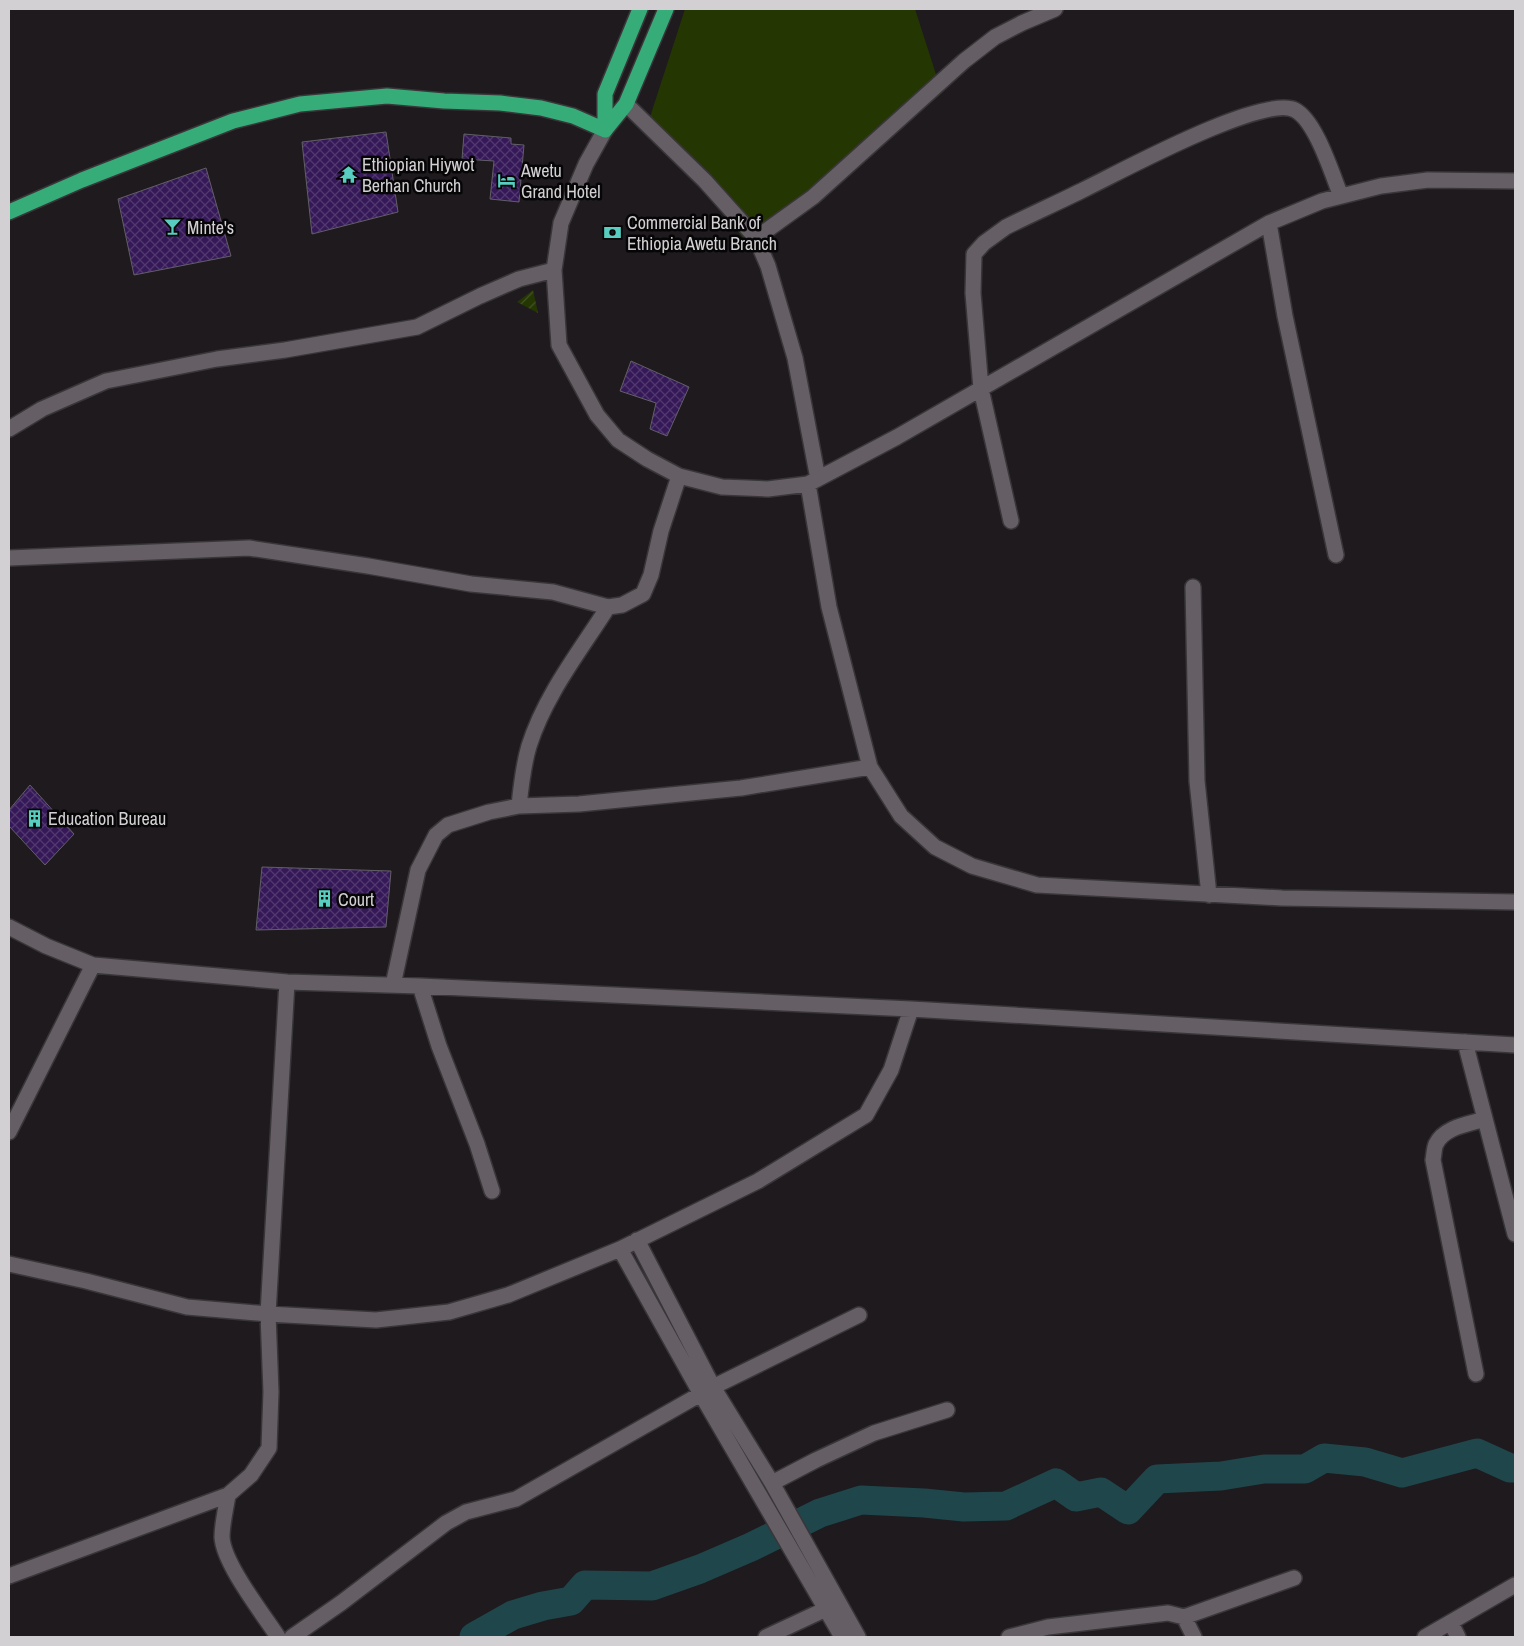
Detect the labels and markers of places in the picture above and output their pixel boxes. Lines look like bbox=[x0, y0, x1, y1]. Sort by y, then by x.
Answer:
place label: Ethiopian Hiywot Berhan Church bbox=[362, 152, 474, 198]
place label: Awetu Grand Hotel bbox=[520, 158, 601, 204]
temple icon: Ethiopian Hiywot Berhan Church bbox=[338, 164, 358, 184]
hotel icon: Awetu Grand Hotel bbox=[497, 170, 517, 190]
place label: Commercial Bank of Ethiopia Awetu Branch bbox=[627, 210, 777, 256]
place label: Minte's bbox=[187, 215, 234, 240]
bar icon: Minte's bbox=[163, 217, 183, 237]
bank icon: Commercial Bank of Ethiopia Awetu Branch bbox=[603, 222, 623, 242]
place label: Education Bureau bbox=[48, 806, 166, 831]
building icon: Education Bureau bbox=[24, 808, 44, 828]
place label: Court bbox=[338, 887, 374, 912]
building icon: Court bbox=[314, 889, 334, 909]

